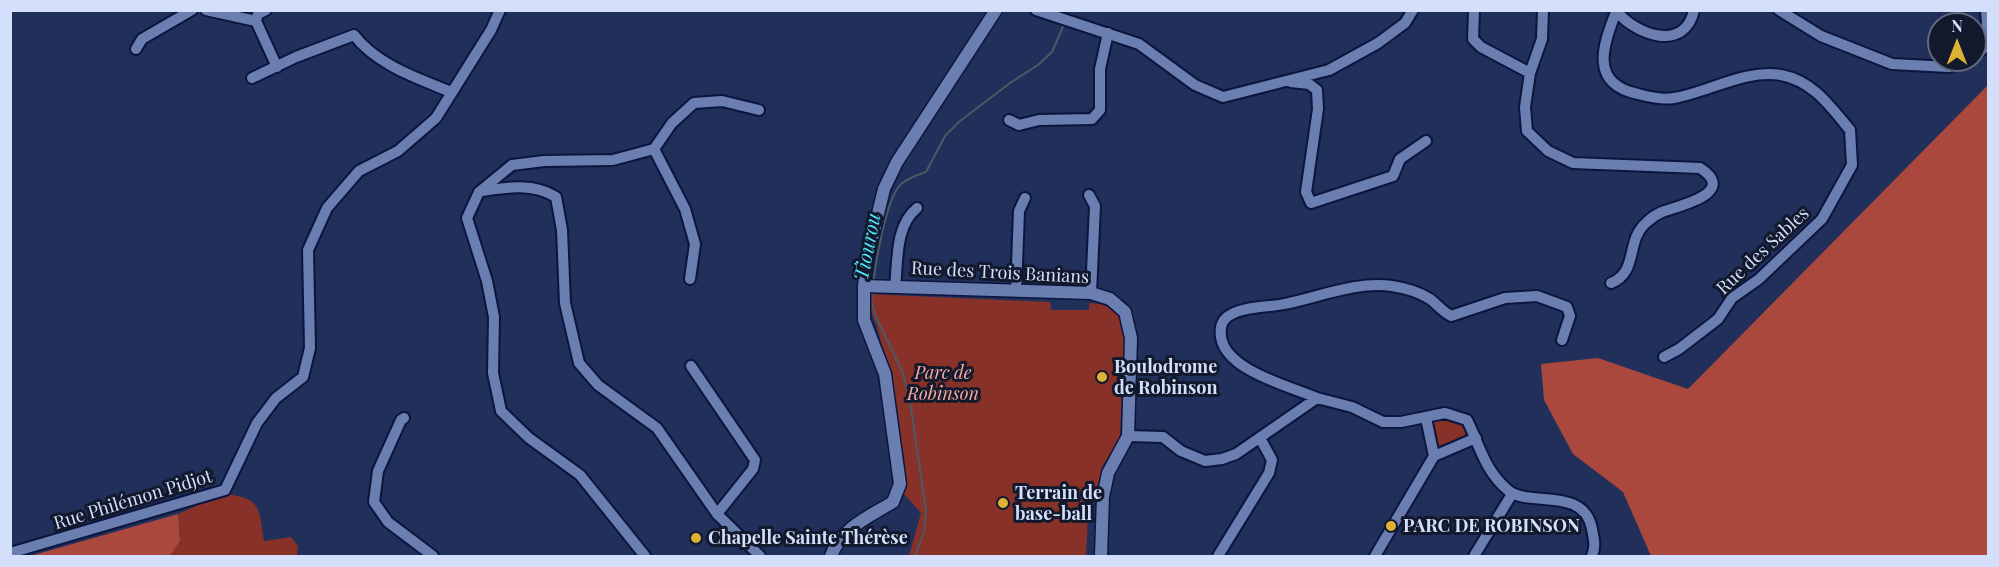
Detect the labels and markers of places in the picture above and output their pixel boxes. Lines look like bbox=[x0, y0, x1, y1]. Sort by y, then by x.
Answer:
place label: Boulodrome de Robinson bbox=[1114, 356, 1217, 398]
marker: Boulodrome de Robinson bbox=[1095, 370, 1109, 384]
place label: Terrain de base-ball bbox=[1015, 482, 1102, 524]
marker: Terrain de base-ball bbox=[996, 496, 1010, 510]
place label: PARC DE ROBINSON bbox=[1403, 515, 1580, 537]
marker: PARC DE ROBINSON bbox=[1384, 519, 1398, 533]
place label: Chapelle Sainte Thérèse bbox=[708, 527, 908, 549]
marker: Chapelle Sainte Thérèse bbox=[689, 531, 703, 545]

